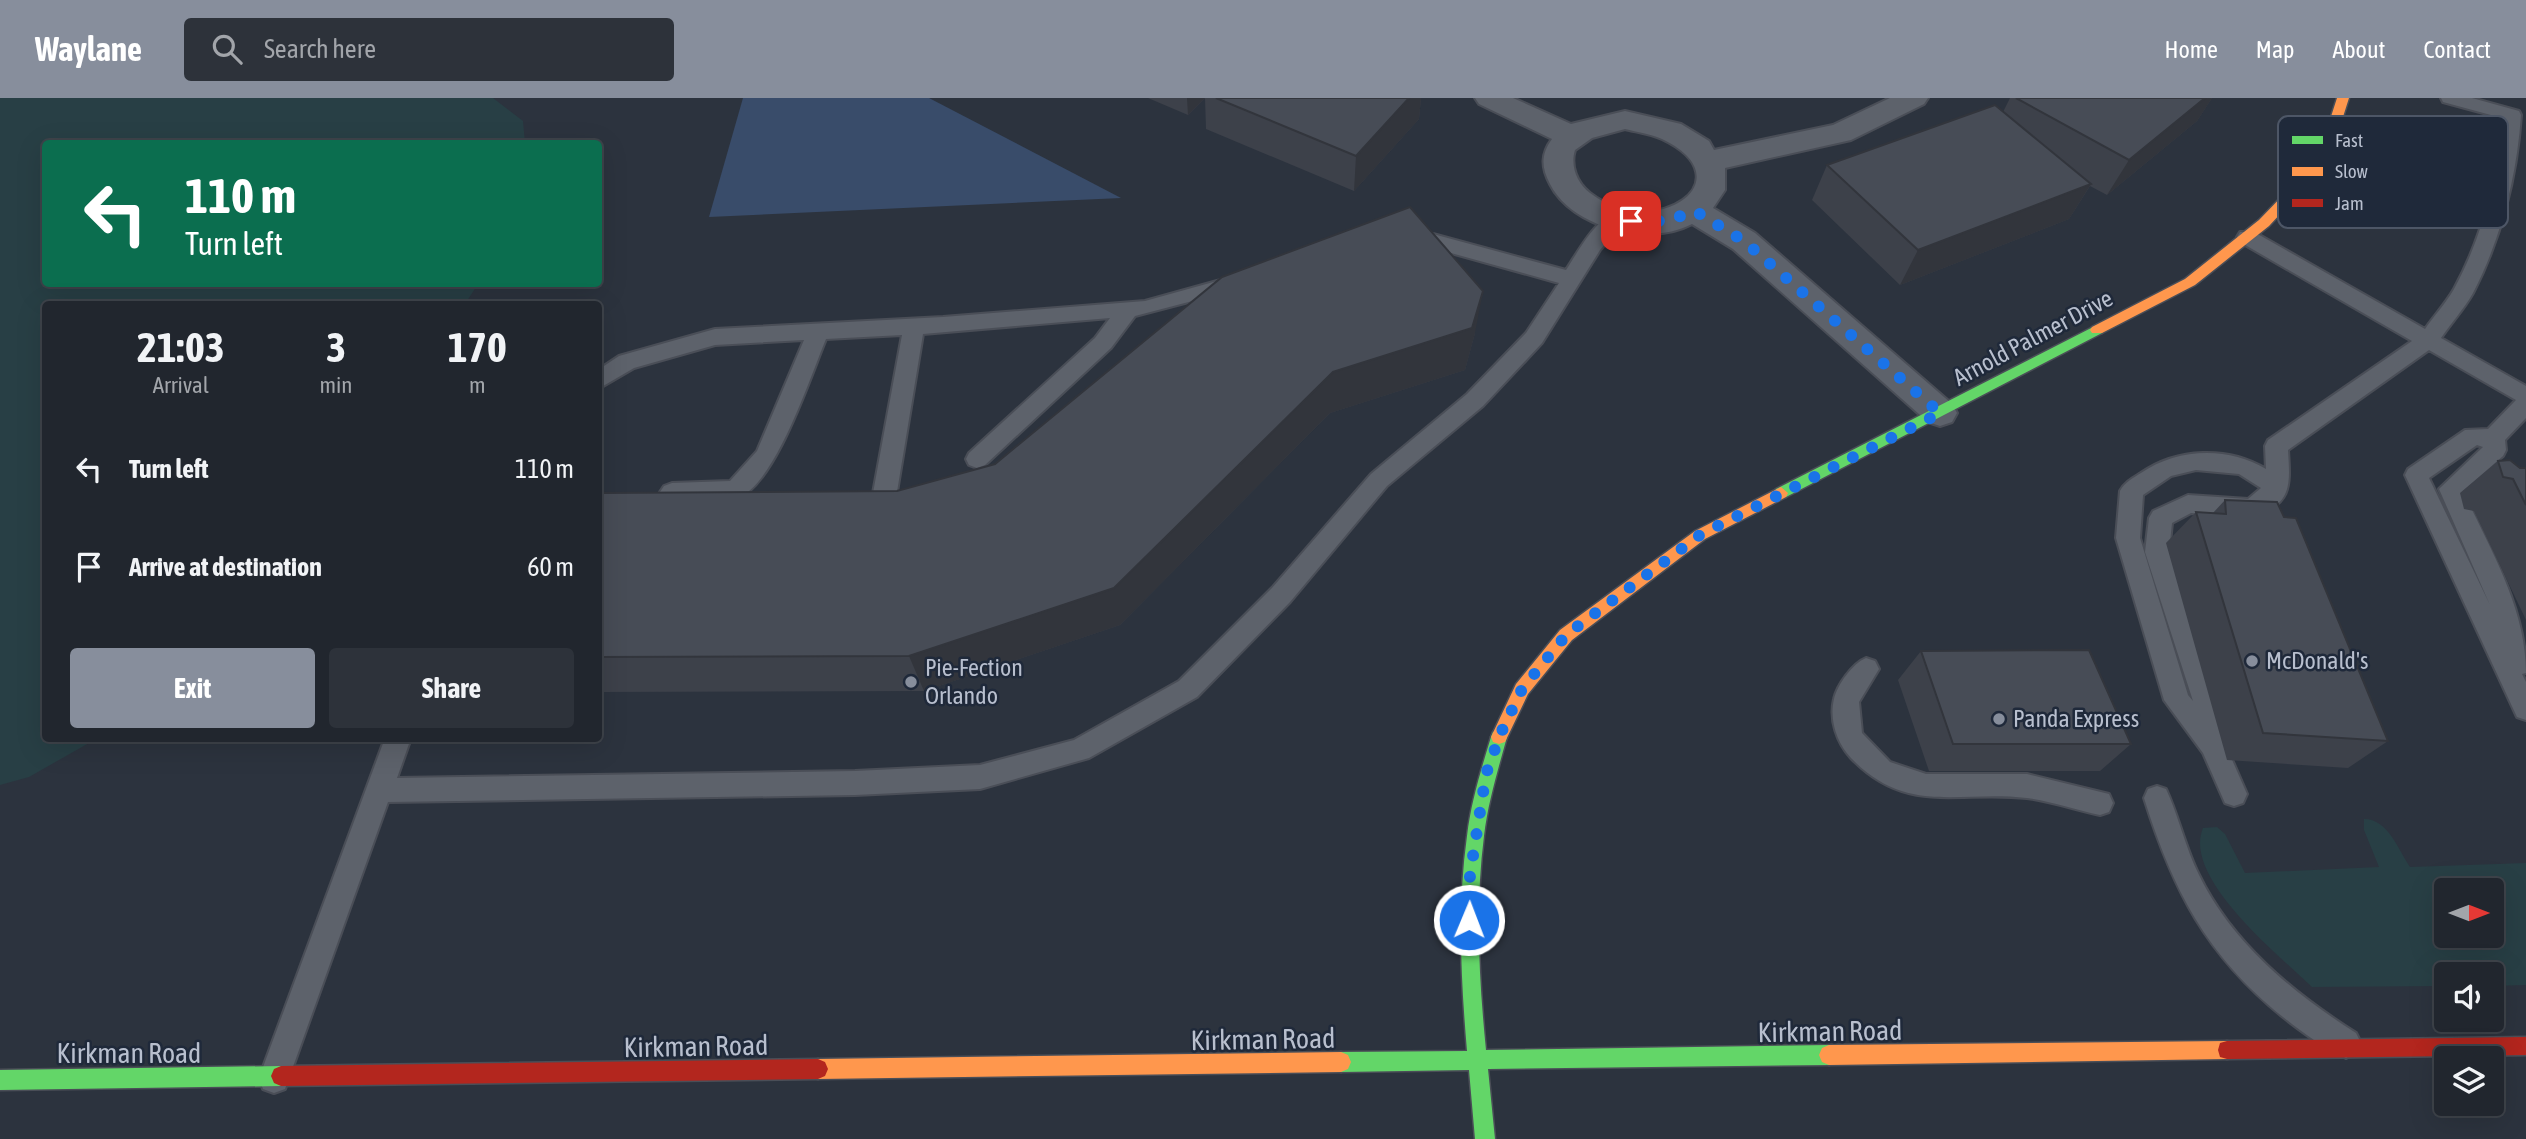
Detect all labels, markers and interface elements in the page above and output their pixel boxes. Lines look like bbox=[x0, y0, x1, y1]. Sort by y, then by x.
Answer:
search box bbox=[184, 18, 674, 81]
text: Waylane bbox=[35, 30, 142, 68]
icon: search bbox=[208, 30, 246, 68]
text: Search here bbox=[264, 34, 376, 64]
text: Home bbox=[2164, 36, 2218, 63]
text: Map bbox=[2256, 36, 2294, 63]
text: About bbox=[2332, 36, 2385, 63]
text: Contact bbox=[2423, 36, 2491, 63]
legend bbox=[2278, 116, 2508, 228]
text: Fast bbox=[2335, 129, 2363, 151]
text: Slow bbox=[2335, 160, 2369, 182]
text: 110 m bbox=[185, 167, 296, 223]
icon: left bbox=[70, 168, 161, 259]
pin bbox=[1601, 191, 1661, 251]
text: Jam bbox=[2335, 192, 2364, 214]
icon: arrive bbox=[1612, 202, 1650, 240]
text: Turn left bbox=[185, 225, 283, 262]
street label: Arnold Palmer Drive bbox=[1949, 284, 2117, 391]
text: 21:03 bbox=[137, 323, 224, 371]
text: 3 bbox=[326, 323, 346, 371]
text: 170 bbox=[448, 323, 507, 371]
text: Arrival bbox=[153, 372, 209, 398]
text: min bbox=[320, 372, 353, 398]
text: m bbox=[469, 372, 486, 398]
icon: left bbox=[70, 450, 108, 488]
text: Turn left bbox=[129, 454, 209, 484]
text: 110 m bbox=[515, 454, 574, 484]
icon: arrive bbox=[70, 548, 108, 586]
text: Arrive at destination bbox=[129, 552, 322, 582]
text: 60 m bbox=[527, 552, 574, 582]
place label: McDonald's bbox=[2266, 647, 2368, 674]
button: Exit bbox=[70, 648, 315, 728]
button: Share bbox=[329, 648, 574, 728]
marker: McDonald's bbox=[2244, 653, 2260, 669]
place label: Pie-Fection Orlando bbox=[925, 654, 1023, 709]
marker: Pie-Fection Orlando bbox=[903, 674, 919, 690]
place label: Panda Express bbox=[2013, 705, 2139, 732]
marker: Panda Express bbox=[1991, 711, 2007, 727]
north arrow bbox=[2434, 878, 2504, 948]
map controls bbox=[2434, 878, 2504, 1116]
position arrow bbox=[1432, 883, 1506, 957]
button: sound bbox=[2434, 962, 2504, 1032]
street label: Kirkman Road bbox=[1757, 1014, 1903, 1048]
street label: Kirkman Road bbox=[1190, 1022, 1336, 1056]
street label: Kirkman Road bbox=[623, 1029, 769, 1063]
street label: Kirkman Road bbox=[57, 1037, 201, 1069]
button: layers bbox=[2434, 1046, 2504, 1116]

